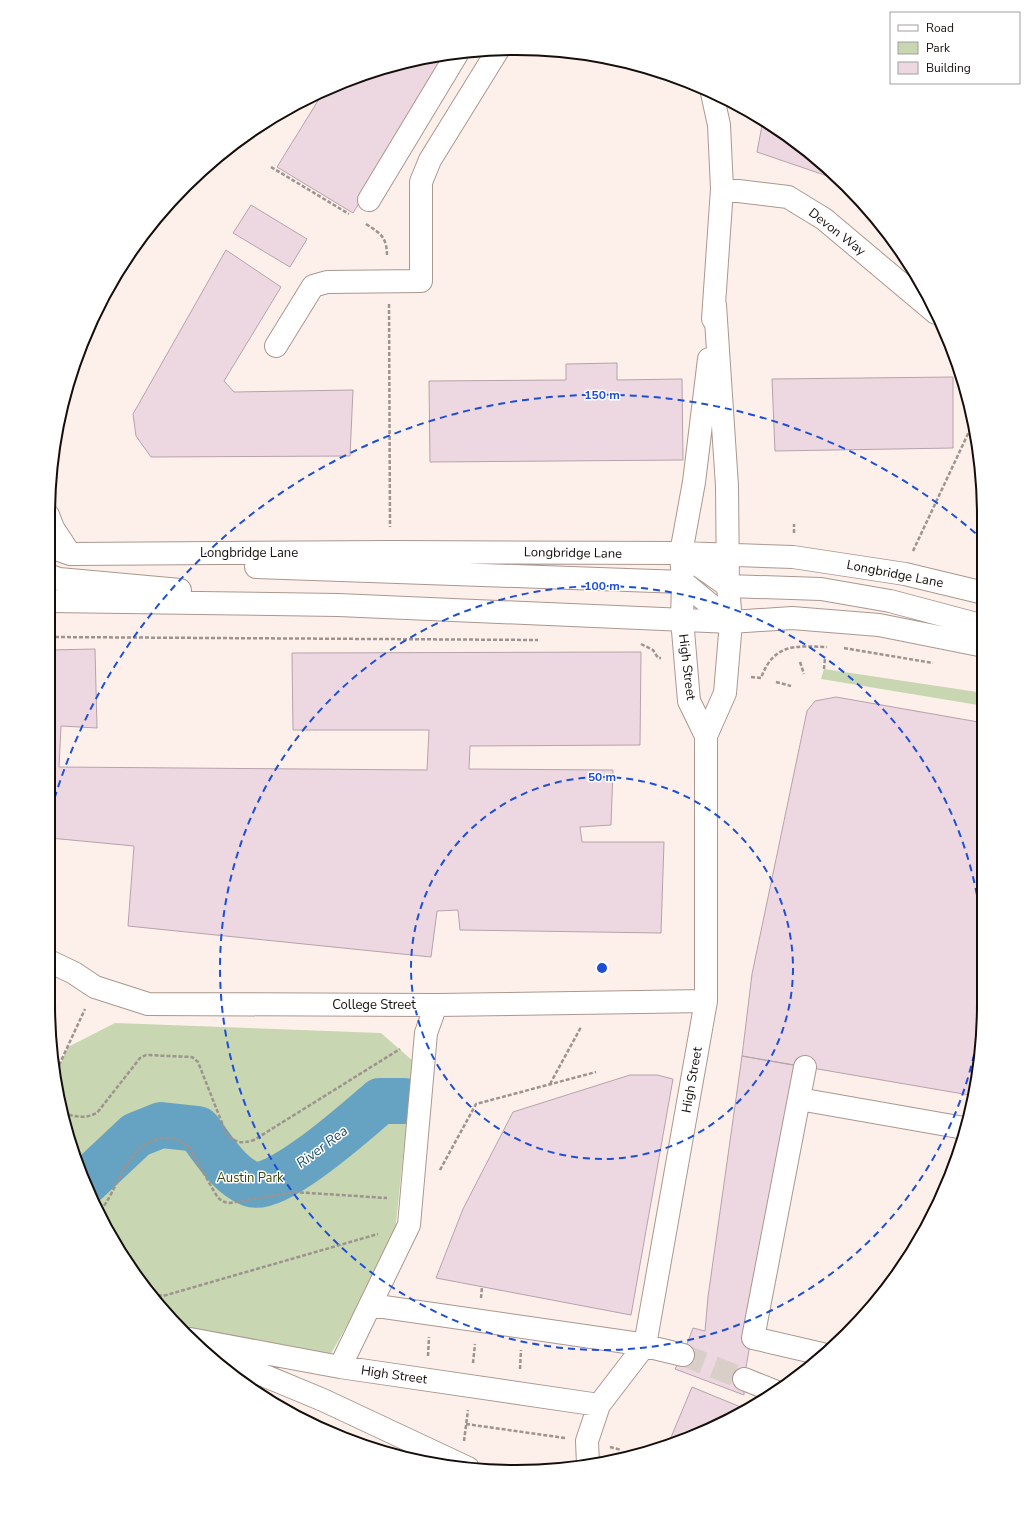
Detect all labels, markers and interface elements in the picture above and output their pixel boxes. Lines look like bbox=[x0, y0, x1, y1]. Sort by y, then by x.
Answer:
legend bbox=[890, 12, 1020, 84]
text: Road bbox=[926, 20, 954, 36]
text: Park bbox=[926, 40, 951, 56]
text: Building bbox=[926, 60, 971, 76]
street label: Devon Way bbox=[805, 204, 870, 260]
text: 150 m bbox=[584, 387, 620, 403]
street label: Longbridge Lane bbox=[524, 543, 622, 563]
street label: Longbridge Lane bbox=[200, 544, 298, 562]
street label: Longbridge Lane bbox=[845, 556, 945, 592]
text: 100 m bbox=[584, 578, 620, 594]
street label: High Street bbox=[674, 633, 700, 702]
text: 50 m bbox=[588, 769, 616, 785]
centre of rings bbox=[595, 961, 609, 975]
street label: College Street bbox=[332, 996, 416, 1014]
street label: High Street bbox=[677, 1045, 707, 1114]
water label: River Rea bbox=[292, 1121, 352, 1173]
park label: Austin Park bbox=[216, 1169, 284, 1187]
street label: High Street bbox=[360, 1361, 429, 1389]

